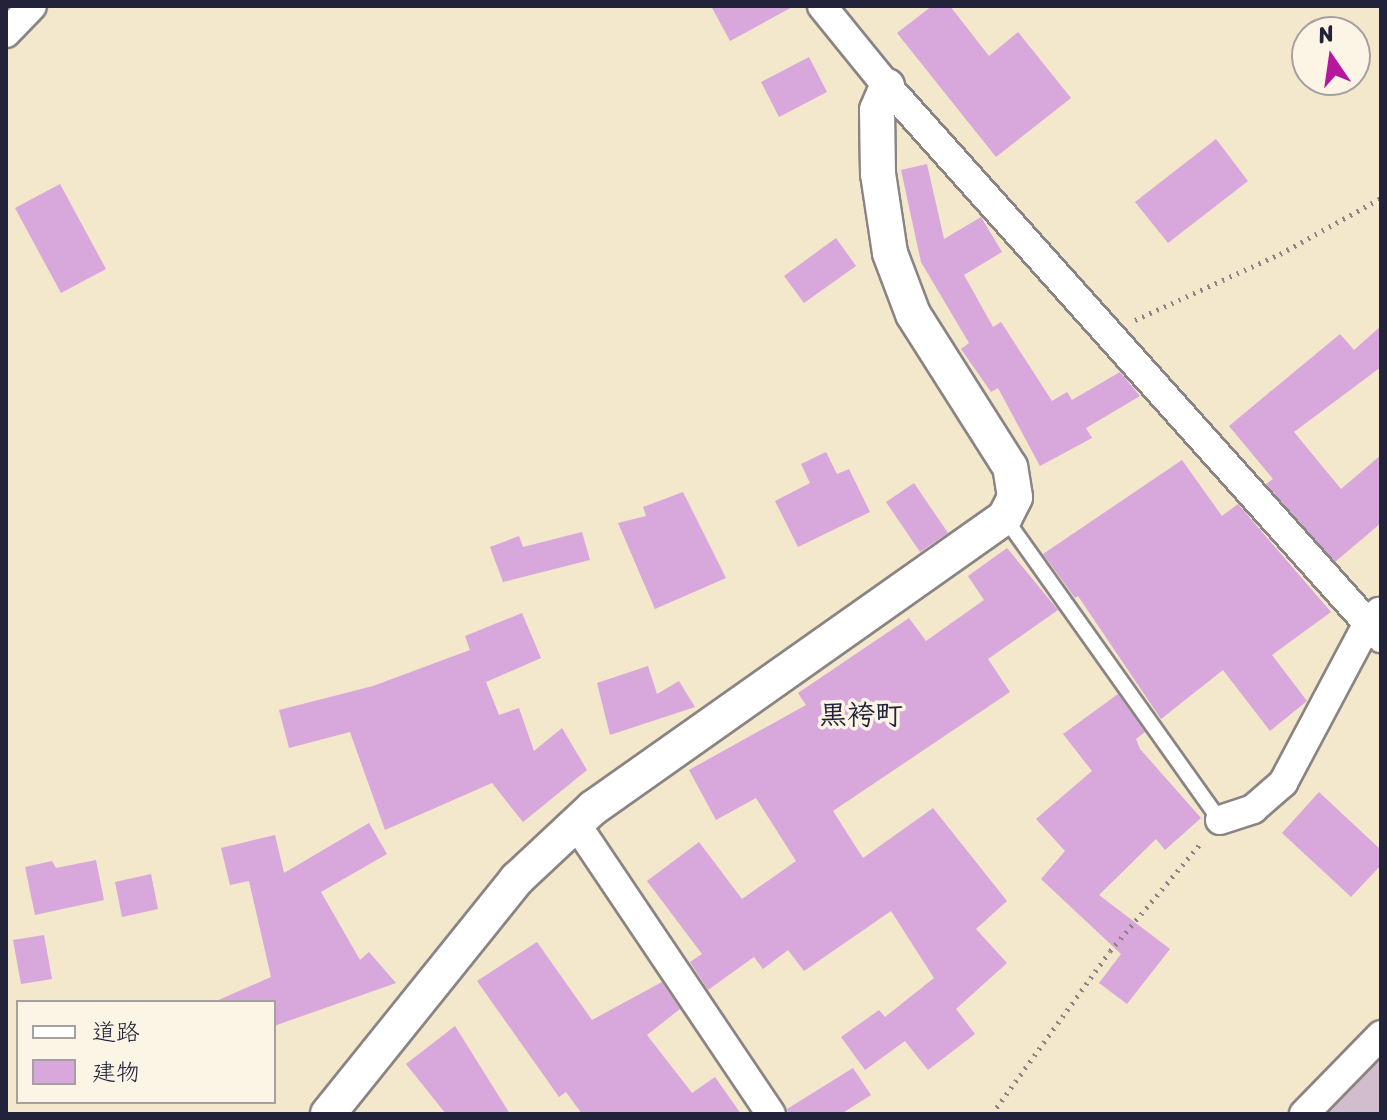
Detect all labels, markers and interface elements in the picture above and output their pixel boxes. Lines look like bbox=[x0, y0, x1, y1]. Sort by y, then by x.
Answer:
text: N bbox=[1314, 13, 1338, 55]
north arrow bbox=[1291, 16, 1371, 96]
district label: 黒袴町 bbox=[819, 698, 903, 732]
legend bbox=[16, 1000, 276, 1104]
text: 道路 bbox=[92, 1011, 140, 1053]
text: 建物 bbox=[92, 1051, 140, 1093]

